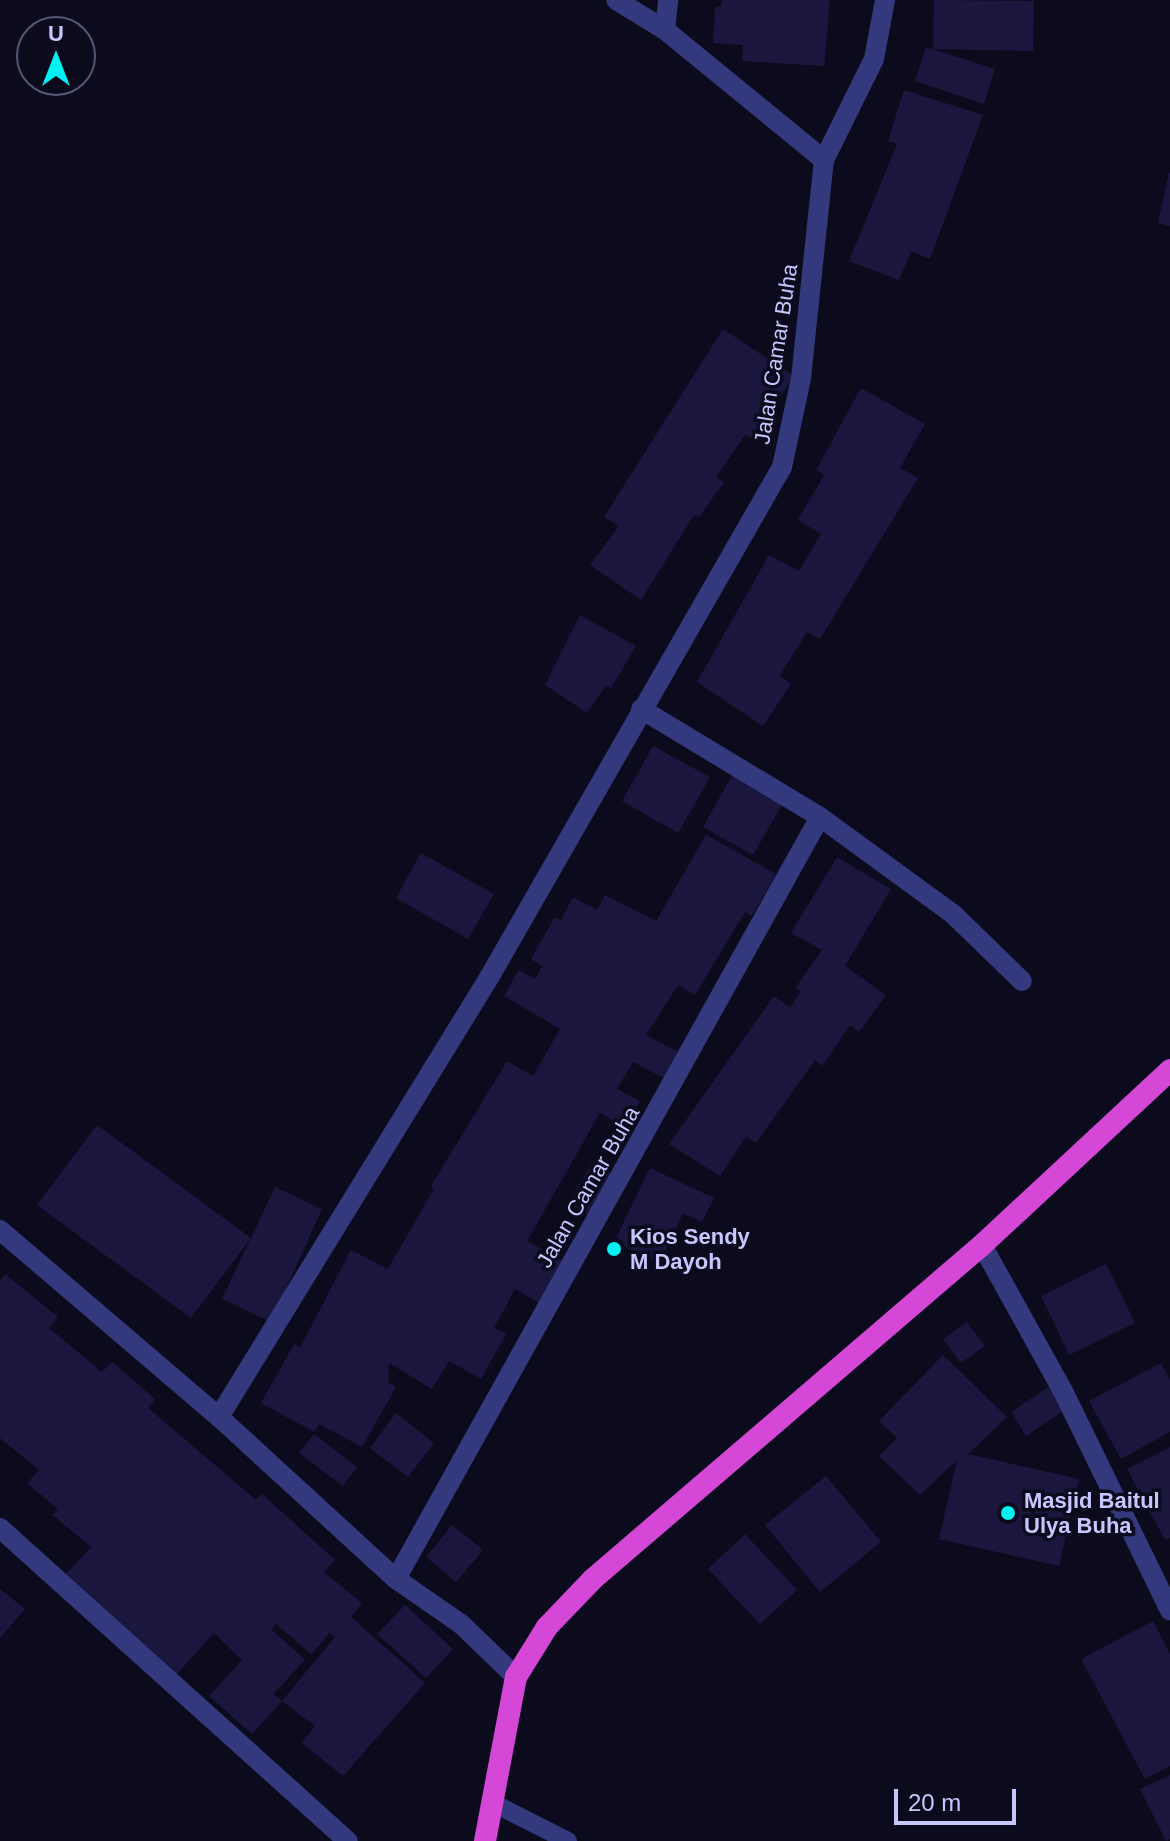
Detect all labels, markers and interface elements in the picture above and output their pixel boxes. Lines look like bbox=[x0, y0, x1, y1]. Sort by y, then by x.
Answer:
north arrow bbox=[16, 16, 96, 96]
text: U bbox=[48, 21, 64, 46]
street label: Jalan Camar Buha bbox=[749, 262, 803, 446]
street label: Jalan Camar Buha bbox=[531, 1102, 645, 1272]
place label: Kios Sendy M Dayoh bbox=[630, 1223, 750, 1274]
marker: Kios Sendy M Dayoh bbox=[605, 1240, 623, 1258]
place label: Masjid Baitul Ulya Buha bbox=[1024, 1487, 1160, 1538]
marker: Masjid Baitul Ulya Buha bbox=[999, 1504, 1017, 1522]
scale bar bbox=[898, 1773, 1020, 1823]
text: 20 m bbox=[908, 1789, 961, 1816]

